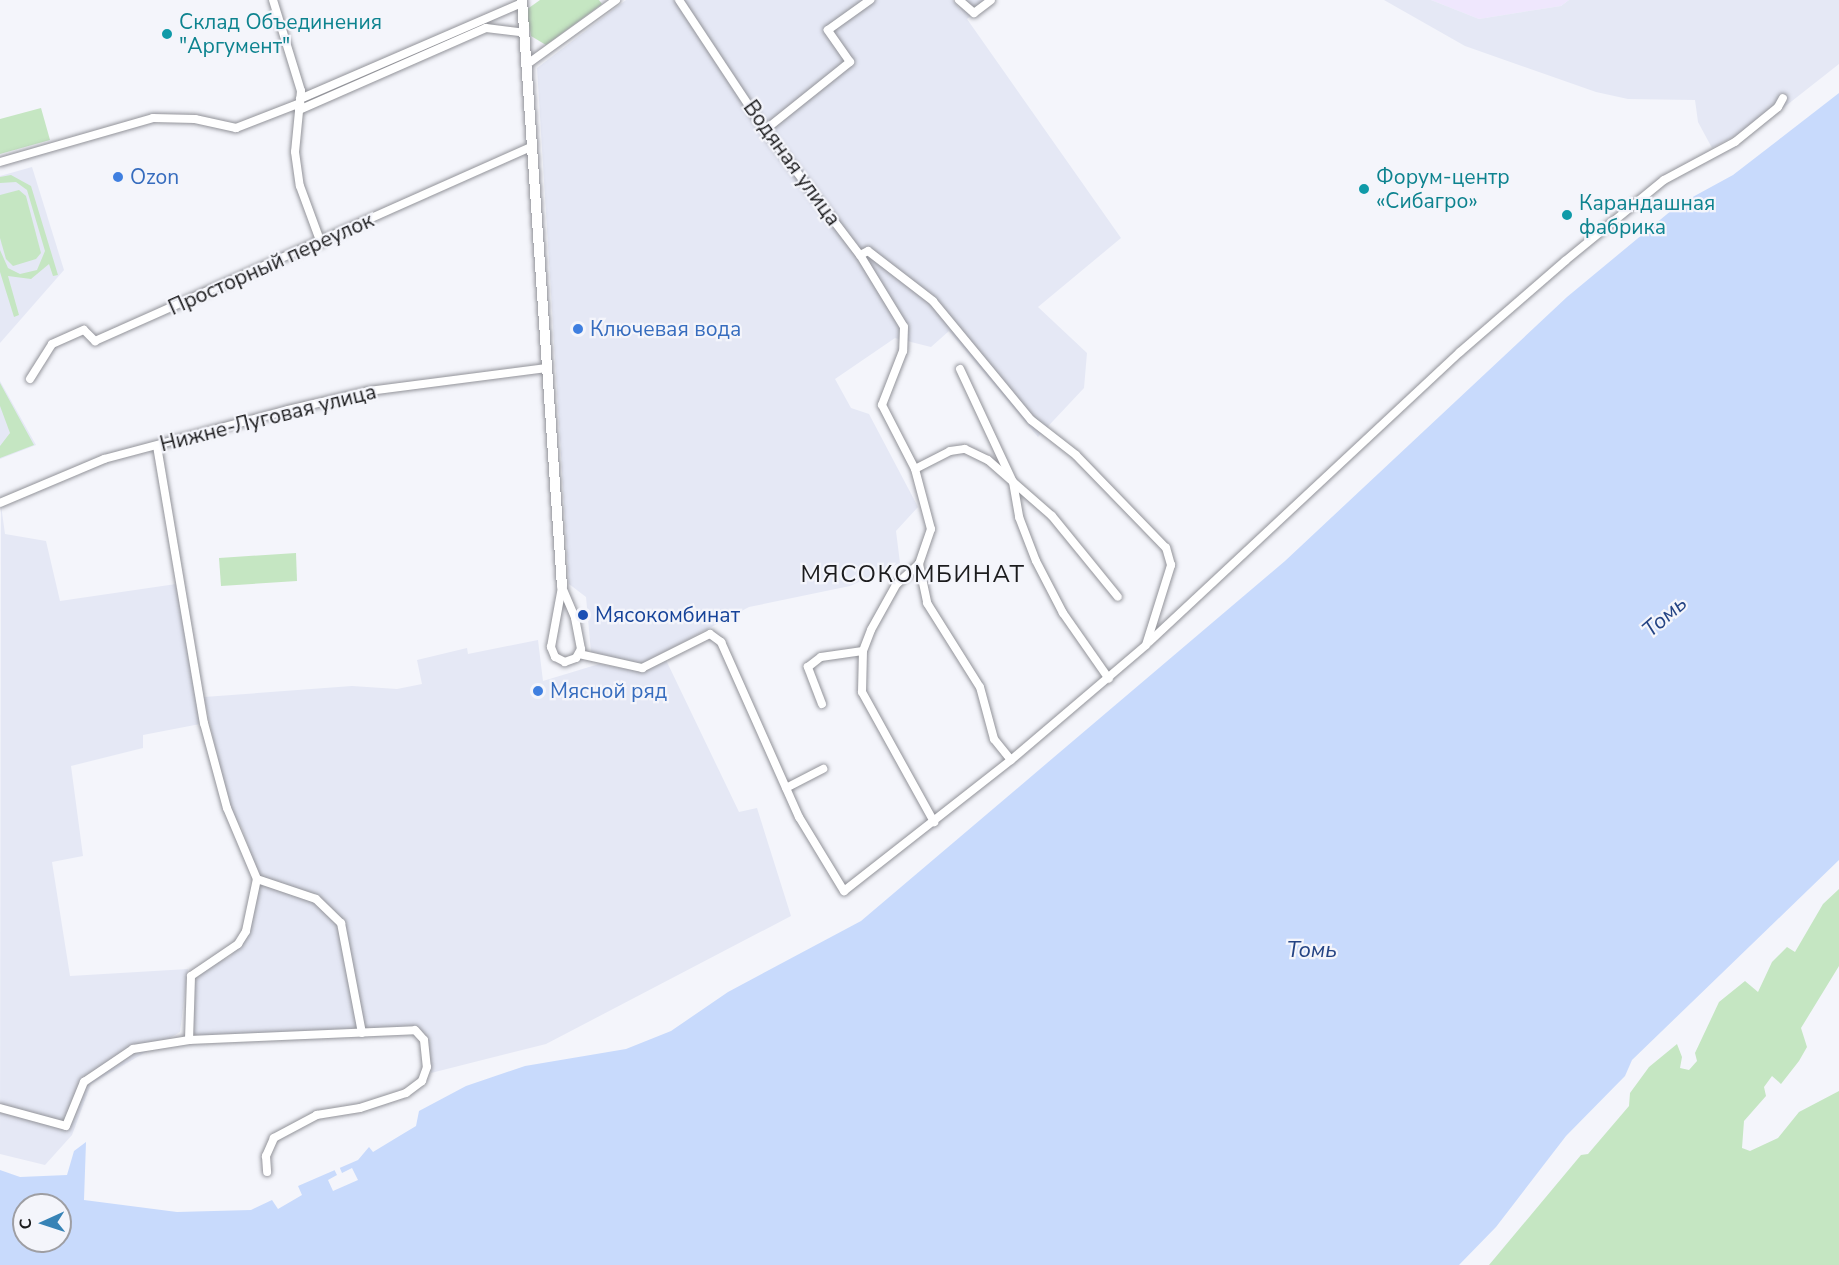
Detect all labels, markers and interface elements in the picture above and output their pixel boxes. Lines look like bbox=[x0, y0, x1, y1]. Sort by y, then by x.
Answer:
place label: Склад Объединения "Аргумент" bbox=[179, 9, 382, 59]
marker: Склад Объединения "Аргумент" bbox=[160, 27, 174, 41]
street label: Водяная улица bbox=[738, 95, 846, 231]
place label: Ozon bbox=[130, 164, 179, 190]
place label: Форум-центр «Сибагро» bbox=[1376, 164, 1510, 214]
marker: Ozon bbox=[111, 170, 125, 184]
marker: Форум-центр «Сибагро» bbox=[1357, 182, 1371, 196]
place label: Карандашная фабрика bbox=[1579, 190, 1715, 240]
street label: Просторный переулок bbox=[165, 207, 377, 321]
marker: Карандашная фабрика bbox=[1560, 208, 1574, 222]
place label: Ключевая вода bbox=[590, 316, 741, 342]
marker: Ключевая вода bbox=[571, 322, 585, 336]
street label: Нижне-Луговая улица bbox=[157, 379, 379, 457]
district label: МЯСОКОМБИНАТ bbox=[801, 561, 1025, 589]
water label: Томь bbox=[1637, 591, 1693, 643]
place label: Мясокомбинат bbox=[595, 602, 740, 628]
marker: Мясокомбинат bbox=[576, 608, 590, 622]
place label: Мясной ряд bbox=[550, 678, 667, 704]
marker: Мясной ряд bbox=[531, 684, 545, 698]
water label: Томь bbox=[1287, 938, 1337, 964]
north arrow bbox=[12, 1193, 72, 1253]
text: С bbox=[15, 1218, 37, 1230]

